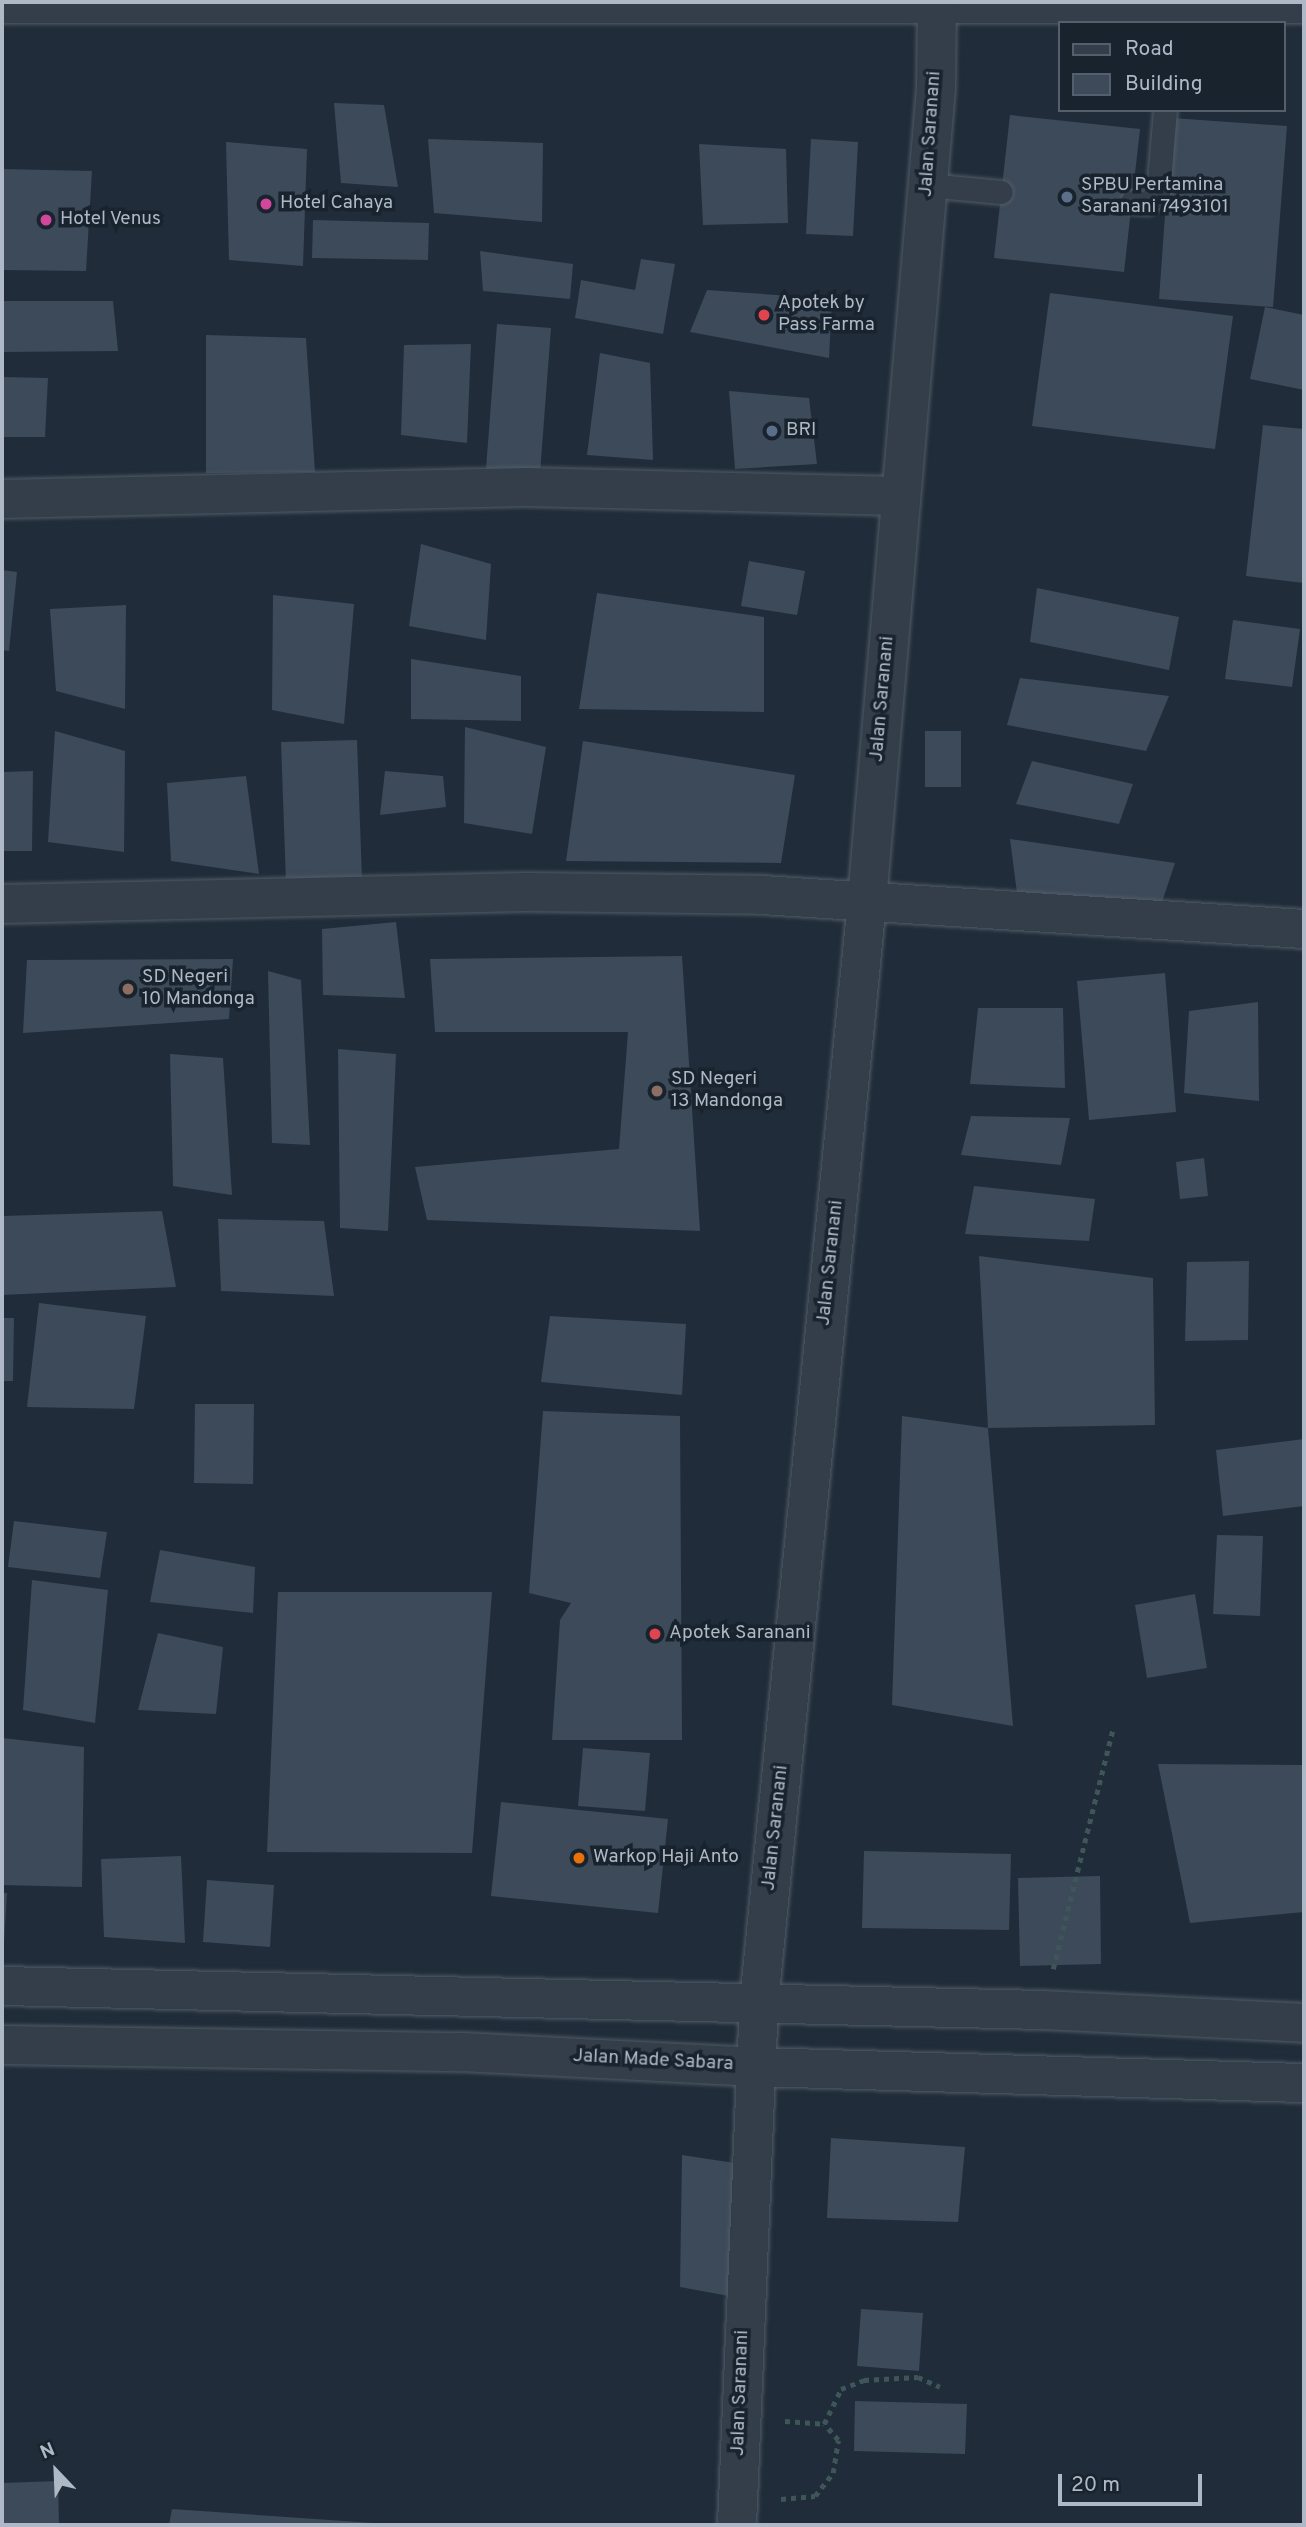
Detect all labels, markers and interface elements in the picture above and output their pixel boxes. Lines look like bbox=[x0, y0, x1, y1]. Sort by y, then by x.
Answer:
legend bbox=[1058, 21, 1285, 112]
text: Road bbox=[1125, 36, 1174, 63]
street label: Jalan Saranani bbox=[915, 70, 947, 198]
text: Building bbox=[1125, 71, 1203, 98]
place label: SPBU Pertamina Saranani 7493101 bbox=[1081, 175, 1230, 219]
marker: SPBU Pertamina Saranani 7493101 bbox=[1059, 189, 1075, 205]
place label: Hotel Cahaya bbox=[280, 193, 393, 215]
marker: Hotel Cahaya bbox=[258, 196, 274, 212]
place label: Hotel Venus bbox=[60, 209, 162, 231]
marker: Hotel Venus bbox=[38, 212, 54, 228]
place label: Apotek by Pass Farma bbox=[778, 293, 875, 337]
marker: Apotek by Pass Farma bbox=[756, 307, 772, 323]
place label: BRI bbox=[786, 420, 816, 442]
marker: BRI bbox=[764, 423, 780, 439]
street label: Jalan Saranani bbox=[866, 635, 900, 763]
place label: SD Negeri 10 Mandonga bbox=[142, 967, 255, 1011]
marker: SD Negeri 10 Mandonga bbox=[120, 981, 136, 997]
place label: SD Negeri 13 Mandonga bbox=[671, 1069, 783, 1113]
marker: SD Negeri 13 Mandonga bbox=[649, 1083, 665, 1099]
street label: Jalan Saranani bbox=[813, 1199, 849, 1327]
place label: Apotek Saranani bbox=[669, 1623, 811, 1645]
marker: Apotek Saranani bbox=[647, 1626, 663, 1642]
street label: Jalan Saranani bbox=[758, 1764, 794, 1892]
place label: Warkop Haji Anto bbox=[593, 1847, 740, 1869]
marker: Warkop Haji Anto bbox=[571, 1850, 587, 1866]
street label: Jalan Made Sabara bbox=[572, 2045, 734, 2077]
street label: Jalan Saranani bbox=[727, 2330, 755, 2456]
north arrow bbox=[21, 2436, 91, 2506]
text: N bbox=[37, 2438, 59, 2465]
scale bar bbox=[1061, 2460, 1204, 2504]
text: 20 m bbox=[1071, 2472, 1120, 2499]

